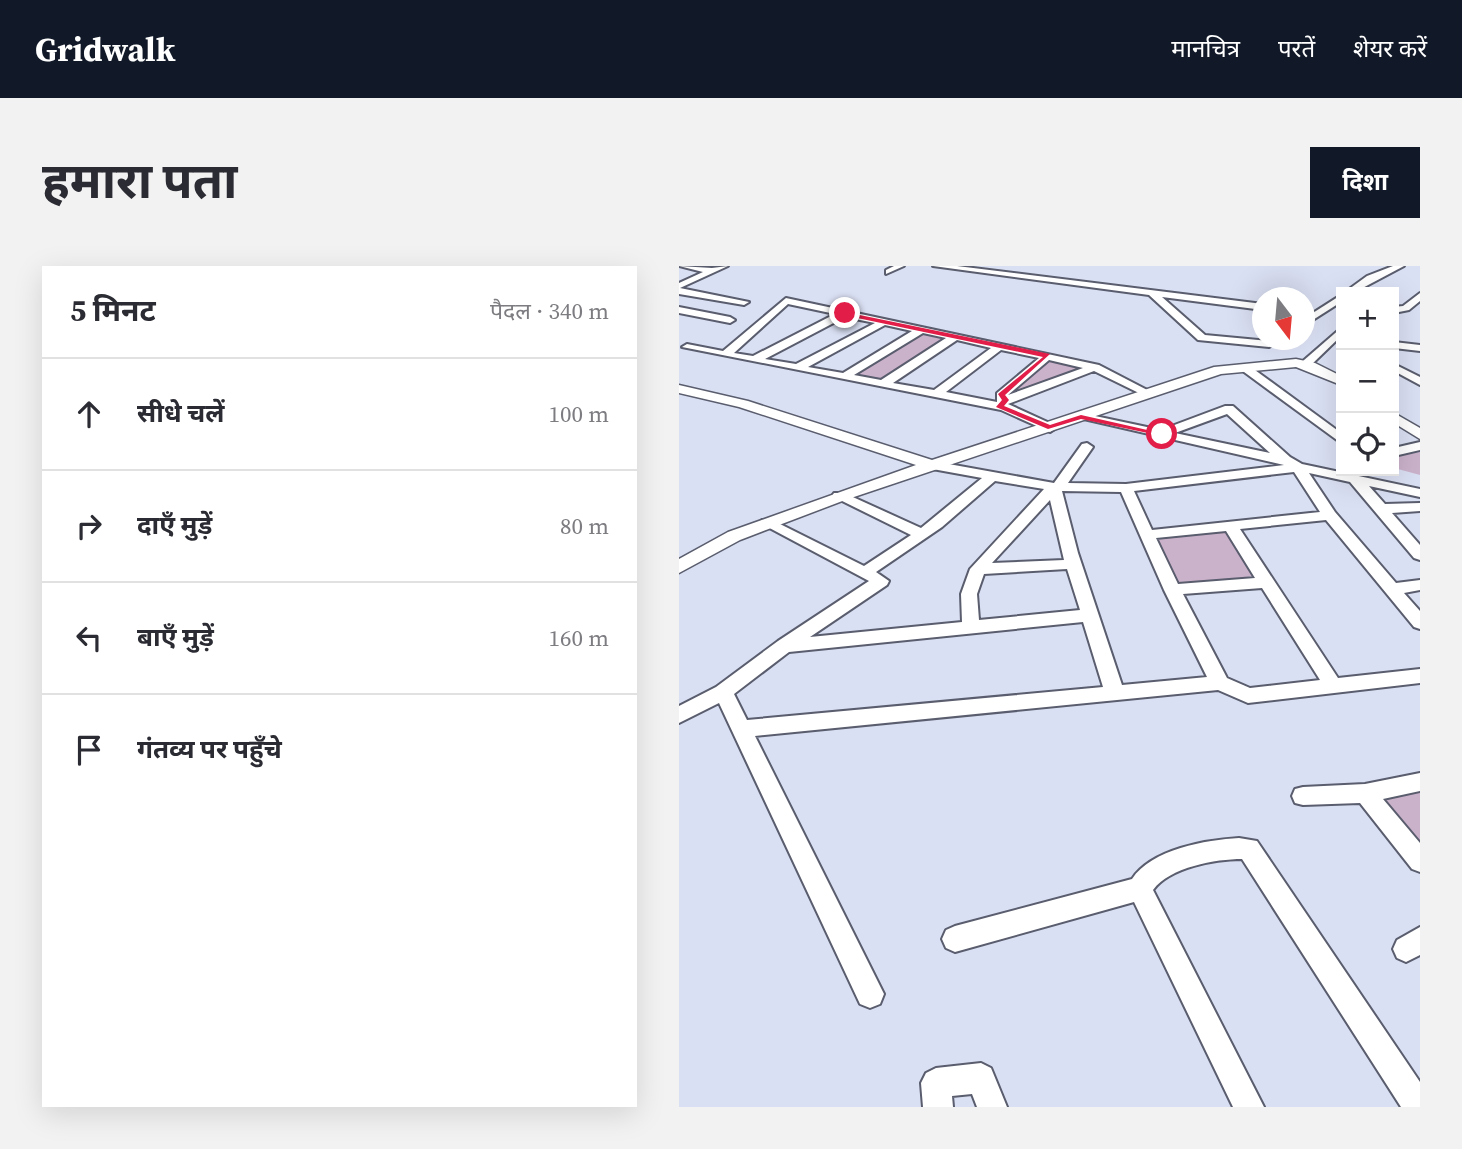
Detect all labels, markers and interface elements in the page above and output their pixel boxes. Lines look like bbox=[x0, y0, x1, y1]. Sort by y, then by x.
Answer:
text: Gridwalk bbox=[35, 27, 175, 72]
text: मानचित्र bbox=[1171, 32, 1240, 65]
text: परतें bbox=[1278, 32, 1315, 65]
text: शेयर करें bbox=[1353, 32, 1427, 65]
text: हमारा पता bbox=[42, 147, 238, 214]
button: दिशा bbox=[1310, 147, 1420, 218]
north arrow bbox=[1252, 287, 1315, 350]
map controls bbox=[1336, 287, 1399, 476]
button: + bbox=[1336, 287, 1399, 350]
text: 5 मिनट bbox=[70, 290, 156, 331]
text: पैदल · 340 m bbox=[490, 295, 609, 327]
route end bbox=[829, 297, 860, 328]
button: − bbox=[1336, 350, 1399, 413]
icon: ahead bbox=[70, 395, 108, 433]
text: सीधे चलें bbox=[137, 395, 225, 431]
text: 100 m bbox=[548, 398, 609, 430]
button: locate bbox=[1336, 413, 1399, 476]
route start bbox=[1146, 418, 1177, 449]
icon: right bbox=[70, 507, 108, 545]
text: दाएँ मुड़ें bbox=[137, 507, 212, 543]
text: 80 m bbox=[560, 510, 609, 542]
icon: left bbox=[70, 619, 108, 657]
text: बाएँ मुड़ें bbox=[137, 619, 214, 655]
text: 160 m bbox=[548, 622, 609, 654]
icon: arrive bbox=[70, 731, 108, 769]
text: गंतव्य पर पहुँचे bbox=[137, 731, 282, 767]

